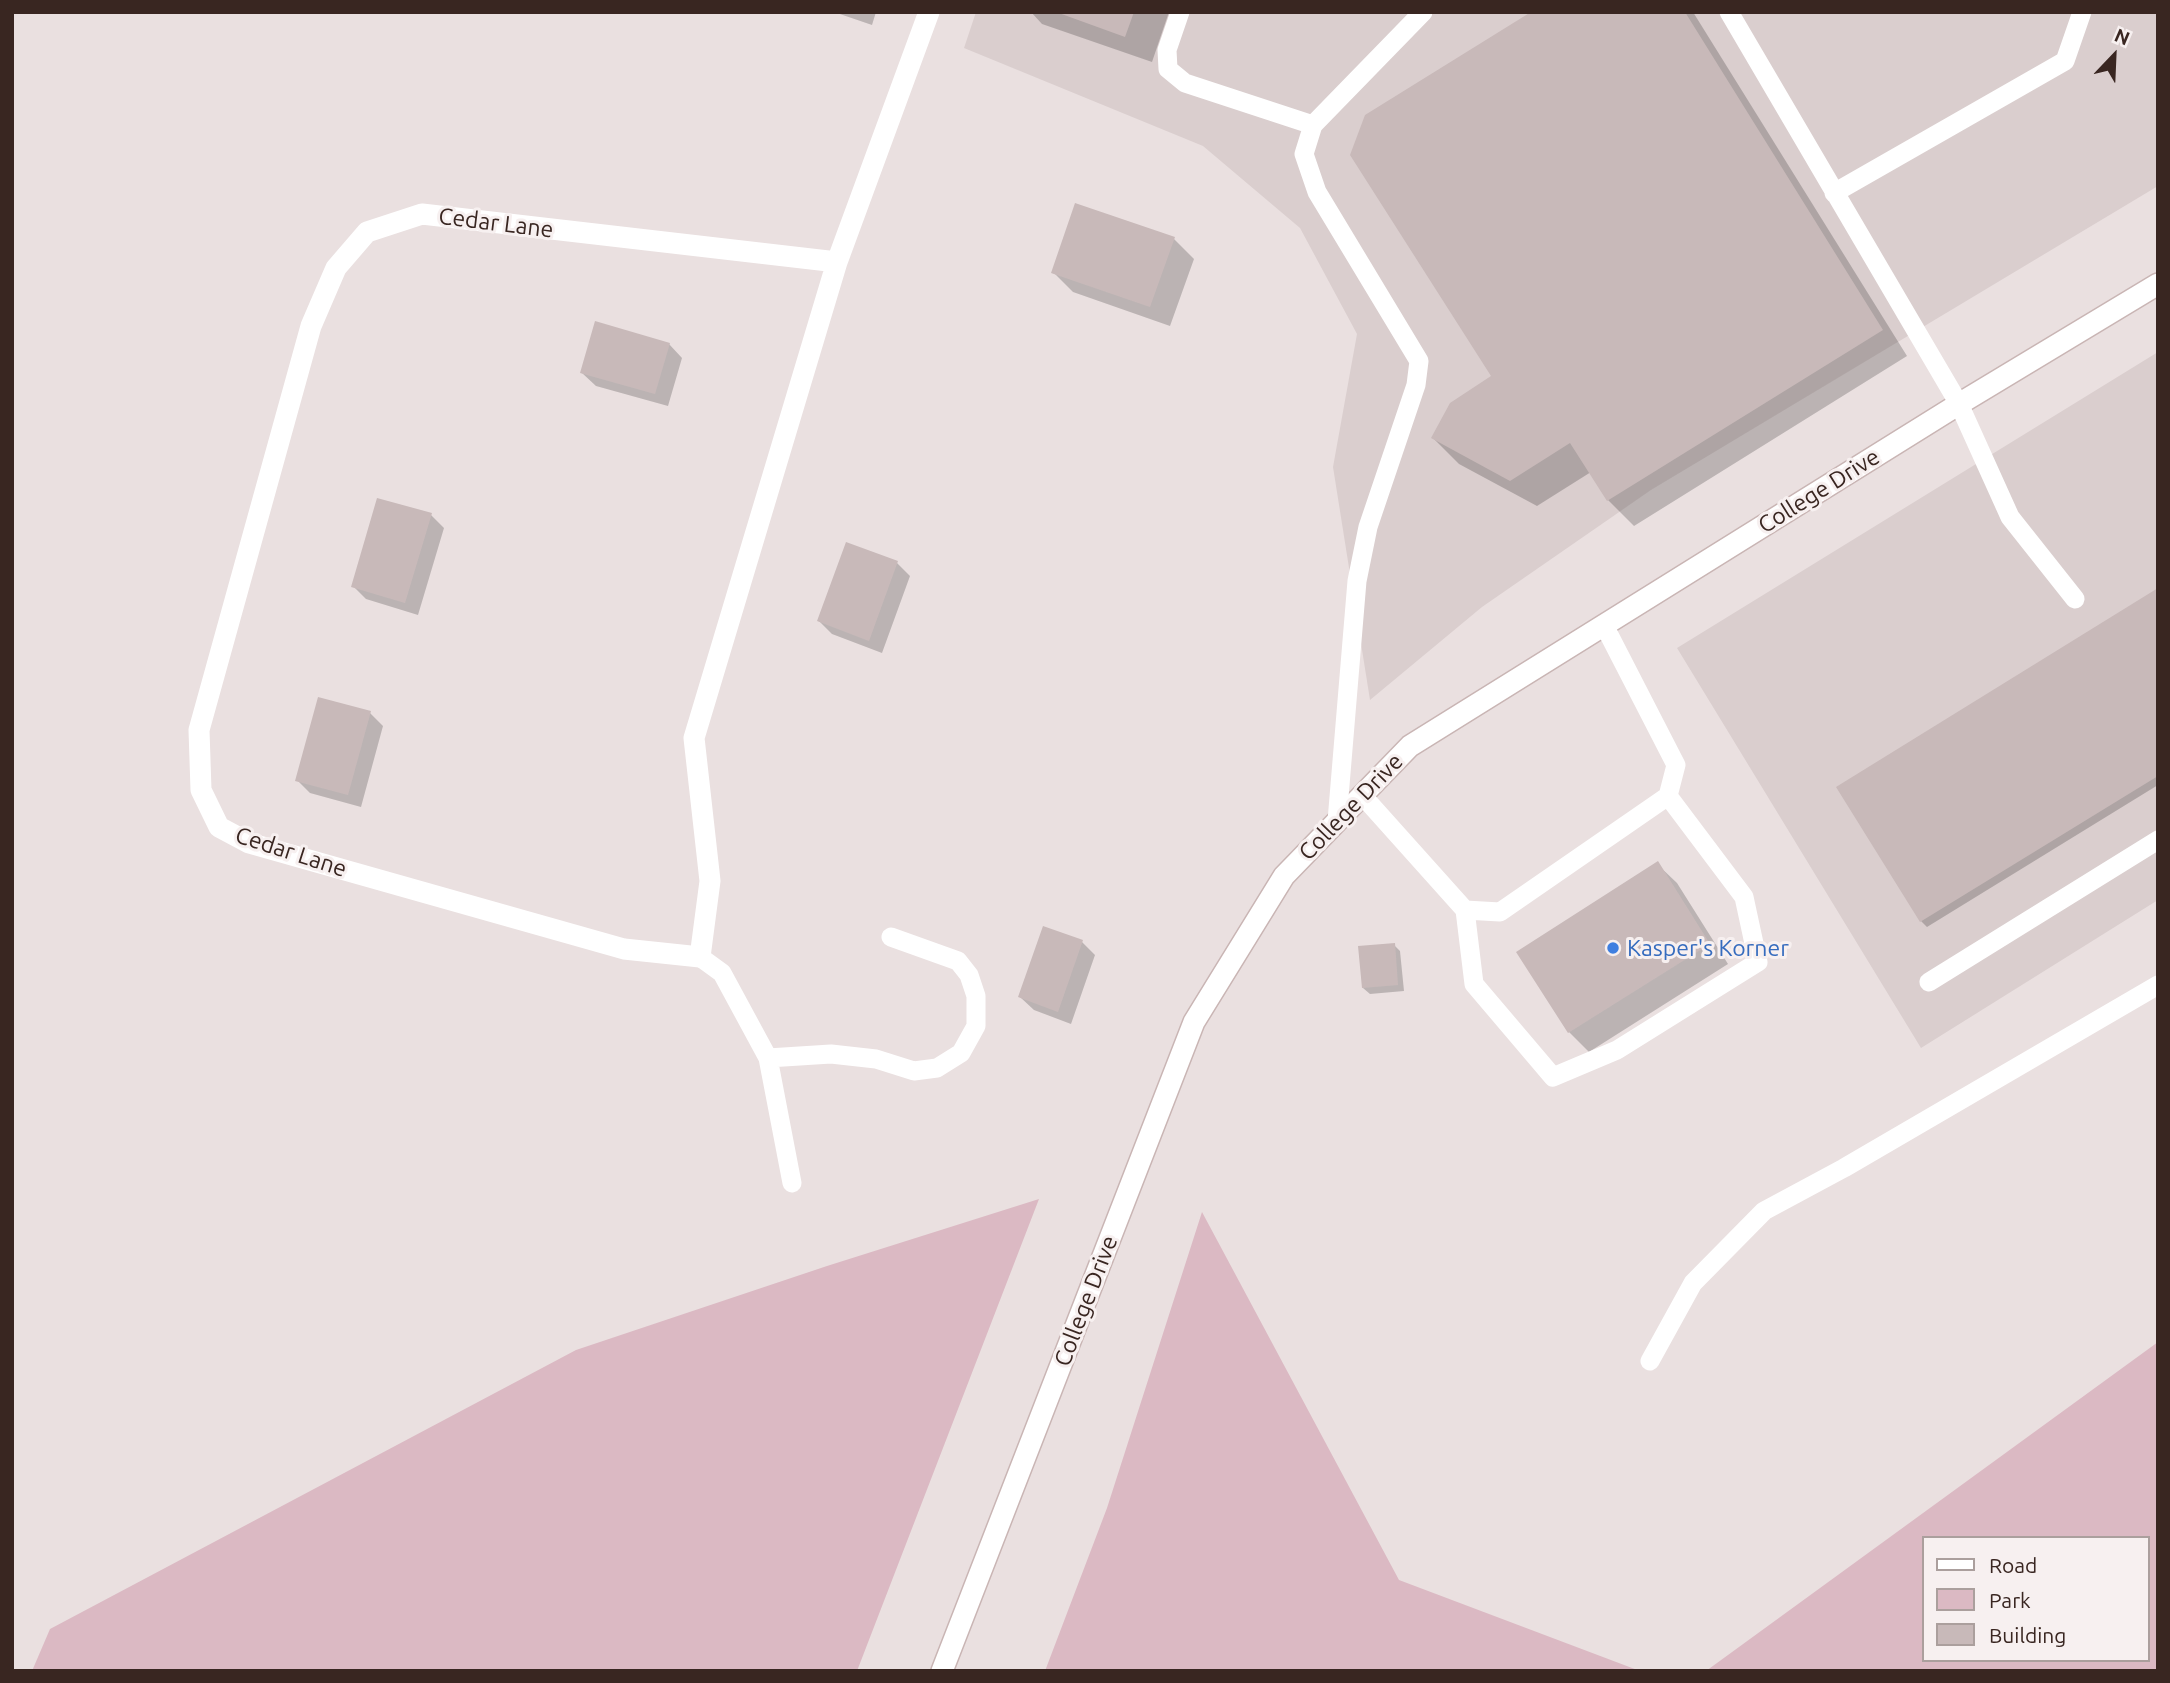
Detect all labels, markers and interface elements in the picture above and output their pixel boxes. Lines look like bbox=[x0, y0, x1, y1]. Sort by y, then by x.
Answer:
north arrow bbox=[2079, 21, 2149, 91]
text: N bbox=[2111, 24, 2133, 50]
street label: Cedar Lane bbox=[437, 202, 555, 244]
street label: College Drive bbox=[1753, 443, 1885, 539]
street label: College Drive bbox=[1293, 748, 1409, 866]
street label: Cedar Lane bbox=[232, 821, 350, 883]
place label: Kasper's Korner bbox=[1627, 934, 1789, 962]
marker: Kasper's Korner bbox=[1605, 940, 1621, 956]
street label: College Drive bbox=[1048, 1232, 1124, 1370]
legend bbox=[1922, 1536, 2149, 1662]
text: Road bbox=[1989, 1553, 2037, 1577]
text: Park bbox=[1989, 1588, 2031, 1612]
text: Building bbox=[1989, 1623, 2066, 1647]

